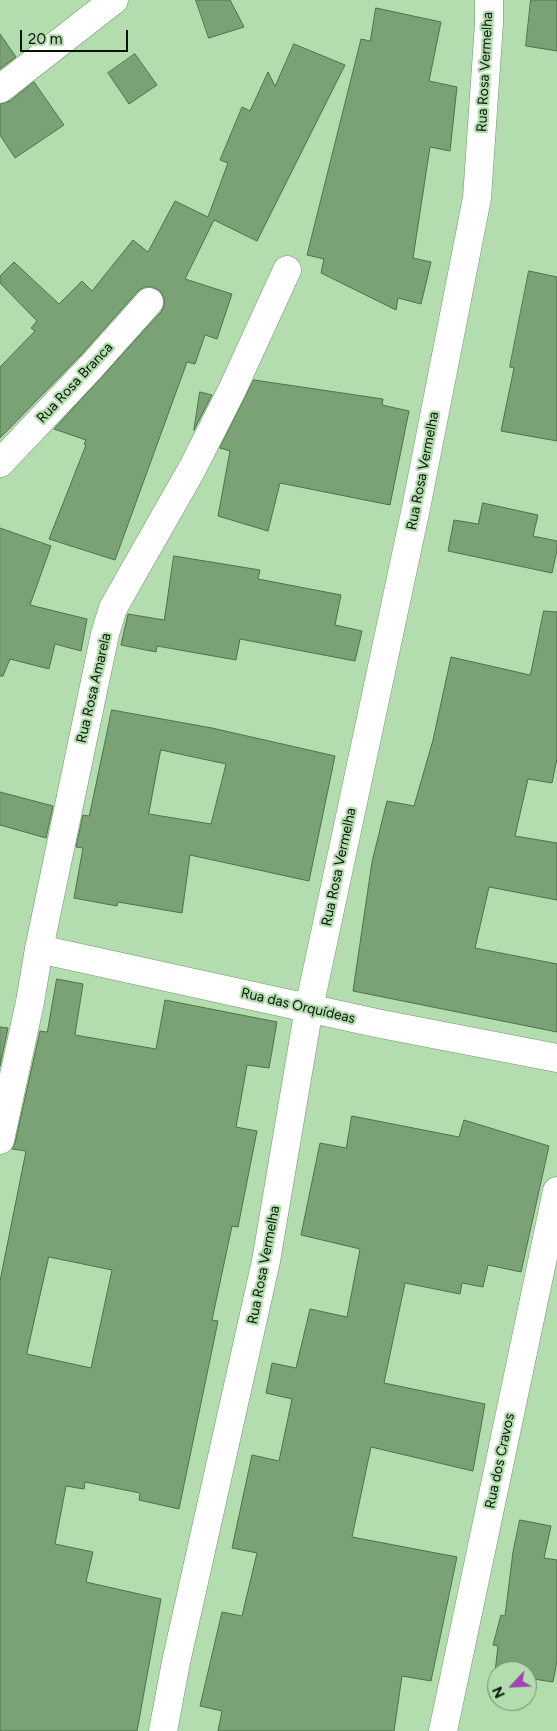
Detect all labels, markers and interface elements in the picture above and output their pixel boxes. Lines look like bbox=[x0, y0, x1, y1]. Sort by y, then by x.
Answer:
street label: Rua Rosa Vermelha bbox=[473, 11, 497, 133]
scale bar bbox=[22, 20, 130, 52]
text: 20 m bbox=[28, 30, 62, 48]
street label: Rua Rosa Branca bbox=[33, 339, 117, 427]
street label: Rua Rosa Vermelha bbox=[403, 410, 443, 532]
street label: Rua Rosa Amarela bbox=[73, 631, 115, 745]
street label: Rua Rosa Vermelha bbox=[318, 806, 360, 928]
street label: Rua das Orquídeas bbox=[239, 985, 357, 1027]
street label: Rua Rosa Vermelha bbox=[244, 1204, 284, 1326]
street label: Rua dos Cravos bbox=[482, 1412, 518, 1510]
north arrow bbox=[487, 1661, 537, 1711]
text: N bbox=[489, 1684, 509, 1701]

